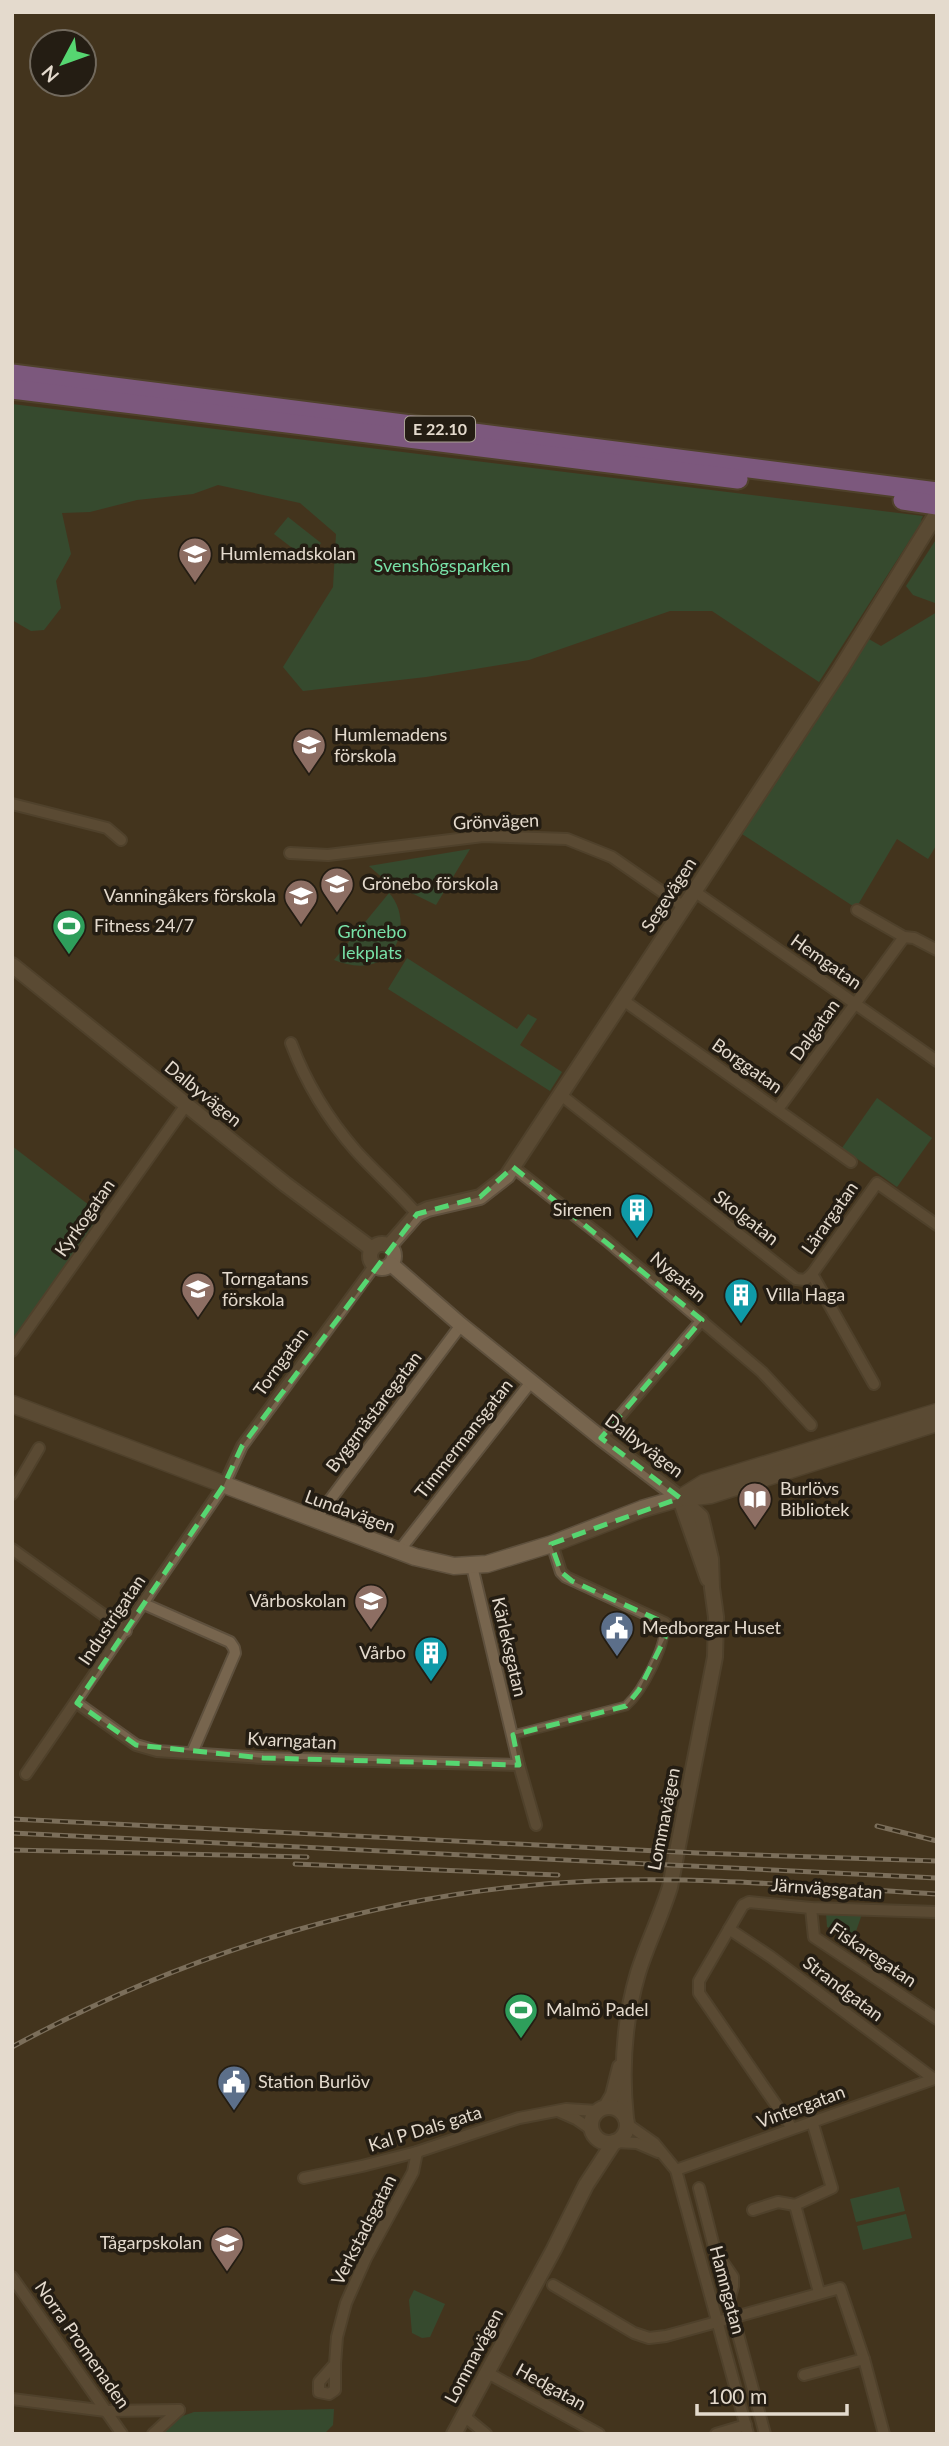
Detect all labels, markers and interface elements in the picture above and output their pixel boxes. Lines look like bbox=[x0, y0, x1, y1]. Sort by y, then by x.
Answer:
north arrow bbox=[28, 28, 98, 98]
text: N bbox=[36, 61, 63, 88]
road number: E 22.10 bbox=[405, 416, 475, 442]
school or university icon: Humlemadskolan bbox=[176, 535, 214, 584]
place label: Humlemadskolan bbox=[220, 542, 356, 564]
park label: Svenshögsparken bbox=[374, 554, 510, 576]
place label: Humlemadens förskola bbox=[334, 723, 448, 766]
school or university icon: Humlemadens förskola bbox=[290, 726, 328, 775]
street label: Grönvägen bbox=[453, 809, 539, 833]
street label: Segevägen bbox=[636, 853, 700, 936]
school or university icon: Grönebo förskola bbox=[318, 865, 356, 914]
place label: Grönebo förskola bbox=[362, 872, 498, 894]
school or university icon: Vanningåkers förskola bbox=[282, 877, 320, 926]
place label: Vanningåkers förskola bbox=[104, 884, 276, 906]
sports icon: Fitness 24/7 bbox=[50, 907, 88, 956]
place label: Fitness 24/7 bbox=[94, 914, 194, 936]
park label: Grönebo lekplats bbox=[337, 920, 407, 963]
street label: Hemgatan bbox=[787, 929, 866, 994]
street label: Dalgatan bbox=[785, 995, 844, 1064]
street label: Borggatan bbox=[708, 1033, 787, 1097]
street label: Dalbyvägen bbox=[161, 1056, 247, 1131]
street label: Kyrkogatan bbox=[50, 1175, 119, 1260]
street label: Lärargatan bbox=[796, 1177, 862, 1258]
street label: Skolgatan bbox=[710, 1185, 783, 1249]
building icon: Sirenen bbox=[618, 1191, 656, 1240]
place label: Sirenen bbox=[553, 1198, 612, 1220]
street label: Nygatan bbox=[646, 1247, 711, 1306]
place label: Torngatans förskola bbox=[222, 1267, 309, 1310]
school or university icon: Torngatans förskola bbox=[179, 1270, 217, 1319]
building icon: Villa Haga bbox=[722, 1276, 760, 1325]
place label: Villa Haga bbox=[766, 1283, 845, 1305]
street label: Torngatan bbox=[248, 1323, 312, 1400]
street label: Byggmästaregatan bbox=[321, 1347, 426, 1476]
street label: Timmermansgatan bbox=[410, 1374, 517, 1503]
street label: Dalbyvägen bbox=[601, 1409, 688, 1482]
place label: Burlövs Bibliotek bbox=[780, 1477, 850, 1520]
library icon: Burlövs Bibliotek bbox=[736, 1480, 774, 1529]
street label: Lundavägen bbox=[302, 1485, 398, 1538]
street label: Industrigatan bbox=[73, 1570, 149, 1669]
school or university icon: Vårboskolan bbox=[352, 1582, 390, 1631]
place label: Vårboskolan bbox=[249, 1589, 346, 1611]
street label: Kärleksgatan bbox=[488, 1595, 532, 1699]
public building icon: Medborgar Huset bbox=[598, 1609, 636, 1658]
place label: Medborgar Huset bbox=[642, 1616, 782, 1638]
building icon: Vårbo bbox=[412, 1634, 450, 1683]
place label: Vårbo bbox=[359, 1641, 406, 1663]
street label: Kvarngatan bbox=[247, 1727, 337, 1753]
street label: Lommavägen bbox=[642, 1766, 684, 1872]
street label: Järnvägsgatan bbox=[771, 1873, 883, 1903]
street label: Fiskaregatan bbox=[826, 1917, 921, 1991]
street label: Strandgatan bbox=[799, 1951, 888, 2026]
sports icon: Malmö Padel bbox=[502, 1991, 540, 2040]
place label: Malmö Padel bbox=[546, 1998, 649, 2020]
public building icon: Station Burlöv bbox=[215, 2063, 253, 2112]
place label: Station Burlöv bbox=[258, 2070, 371, 2092]
street label: Vintergatan bbox=[754, 2080, 848, 2132]
street label: Kal P Dals gata bbox=[365, 2100, 484, 2156]
street label: Verkstadsgatan bbox=[326, 2171, 400, 2288]
school or university icon: Tågarpskolan bbox=[208, 2224, 246, 2273]
place label: Tågarpskolan bbox=[100, 2231, 202, 2253]
street label: Hamngatan bbox=[706, 2243, 750, 2336]
street label: Norra Promenaden bbox=[31, 2277, 135, 2412]
street label: Lommavägen bbox=[439, 2304, 507, 2407]
street label: Hedgatan bbox=[513, 2358, 590, 2414]
scale bar bbox=[697, 2372, 848, 2416]
text: 100 m bbox=[708, 2383, 767, 2408]

